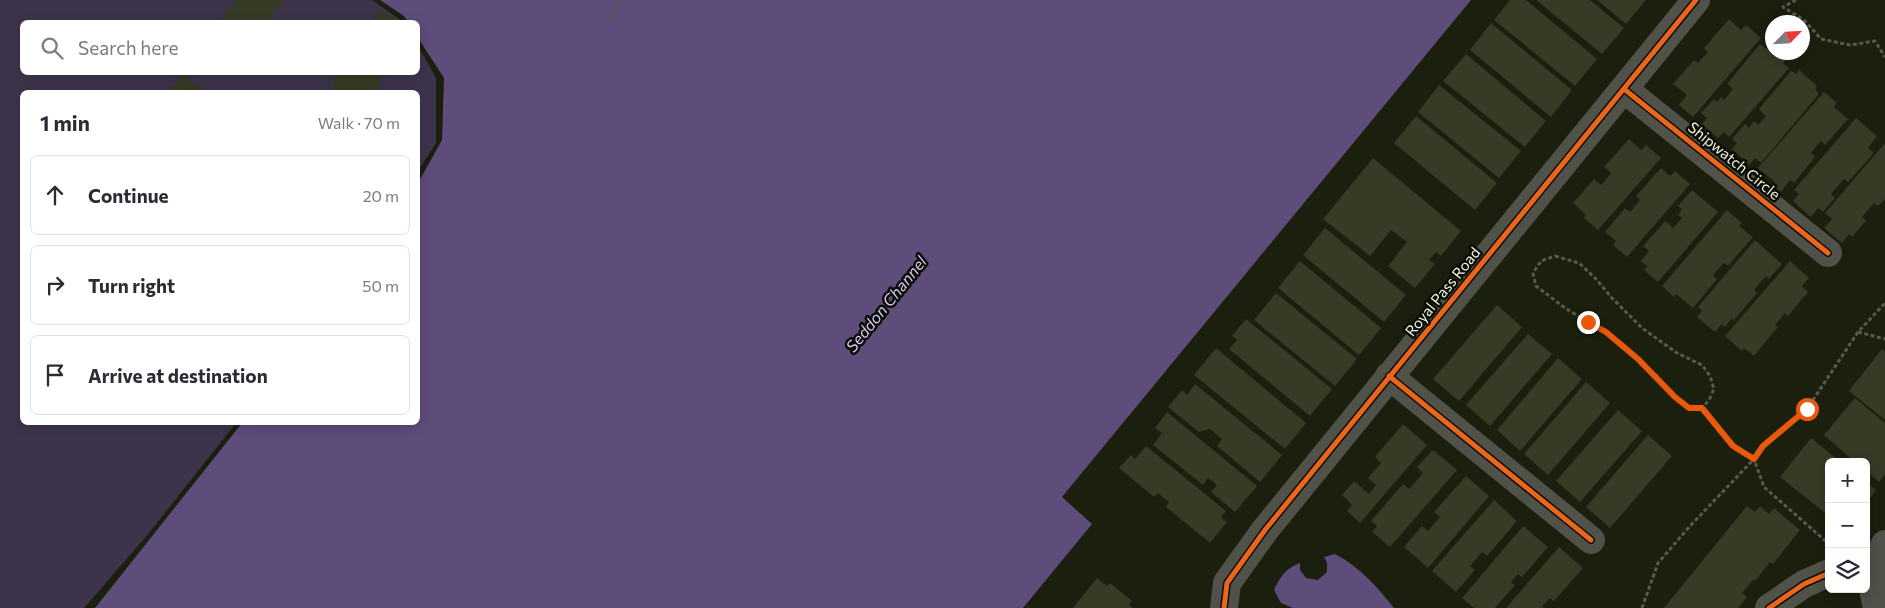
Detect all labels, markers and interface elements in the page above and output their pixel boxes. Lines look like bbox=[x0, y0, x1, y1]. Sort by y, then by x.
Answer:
north arrow bbox=[1765, 15, 1810, 60]
search box bbox=[20, 20, 420, 75]
icon: search bbox=[38, 34, 66, 62]
text: Search here bbox=[78, 36, 178, 59]
text: 1 min bbox=[40, 110, 90, 135]
text: Walk · 70 m bbox=[318, 113, 400, 132]
street label: Shipwatch Circle bbox=[1685, 117, 1784, 203]
icon: ahead bbox=[41, 181, 69, 209]
text: Continue bbox=[88, 184, 168, 207]
text: 20 m bbox=[363, 186, 399, 205]
street label: Royal Pass Road bbox=[1401, 243, 1484, 339]
water label: Seddon Channel bbox=[841, 251, 931, 355]
icon: right bbox=[41, 271, 69, 299]
text: Turn right bbox=[88, 274, 175, 297]
text: 50 m bbox=[362, 276, 399, 295]
route end bbox=[1577, 311, 1600, 334]
icon: arrive bbox=[41, 361, 69, 389]
text: Arrive at destination bbox=[88, 364, 268, 387]
route start bbox=[1796, 398, 1819, 421]
map controls bbox=[1825, 458, 1870, 593]
button: + bbox=[1825, 458, 1870, 503]
button: − bbox=[1825, 503, 1870, 548]
button: layers bbox=[1825, 548, 1870, 593]

